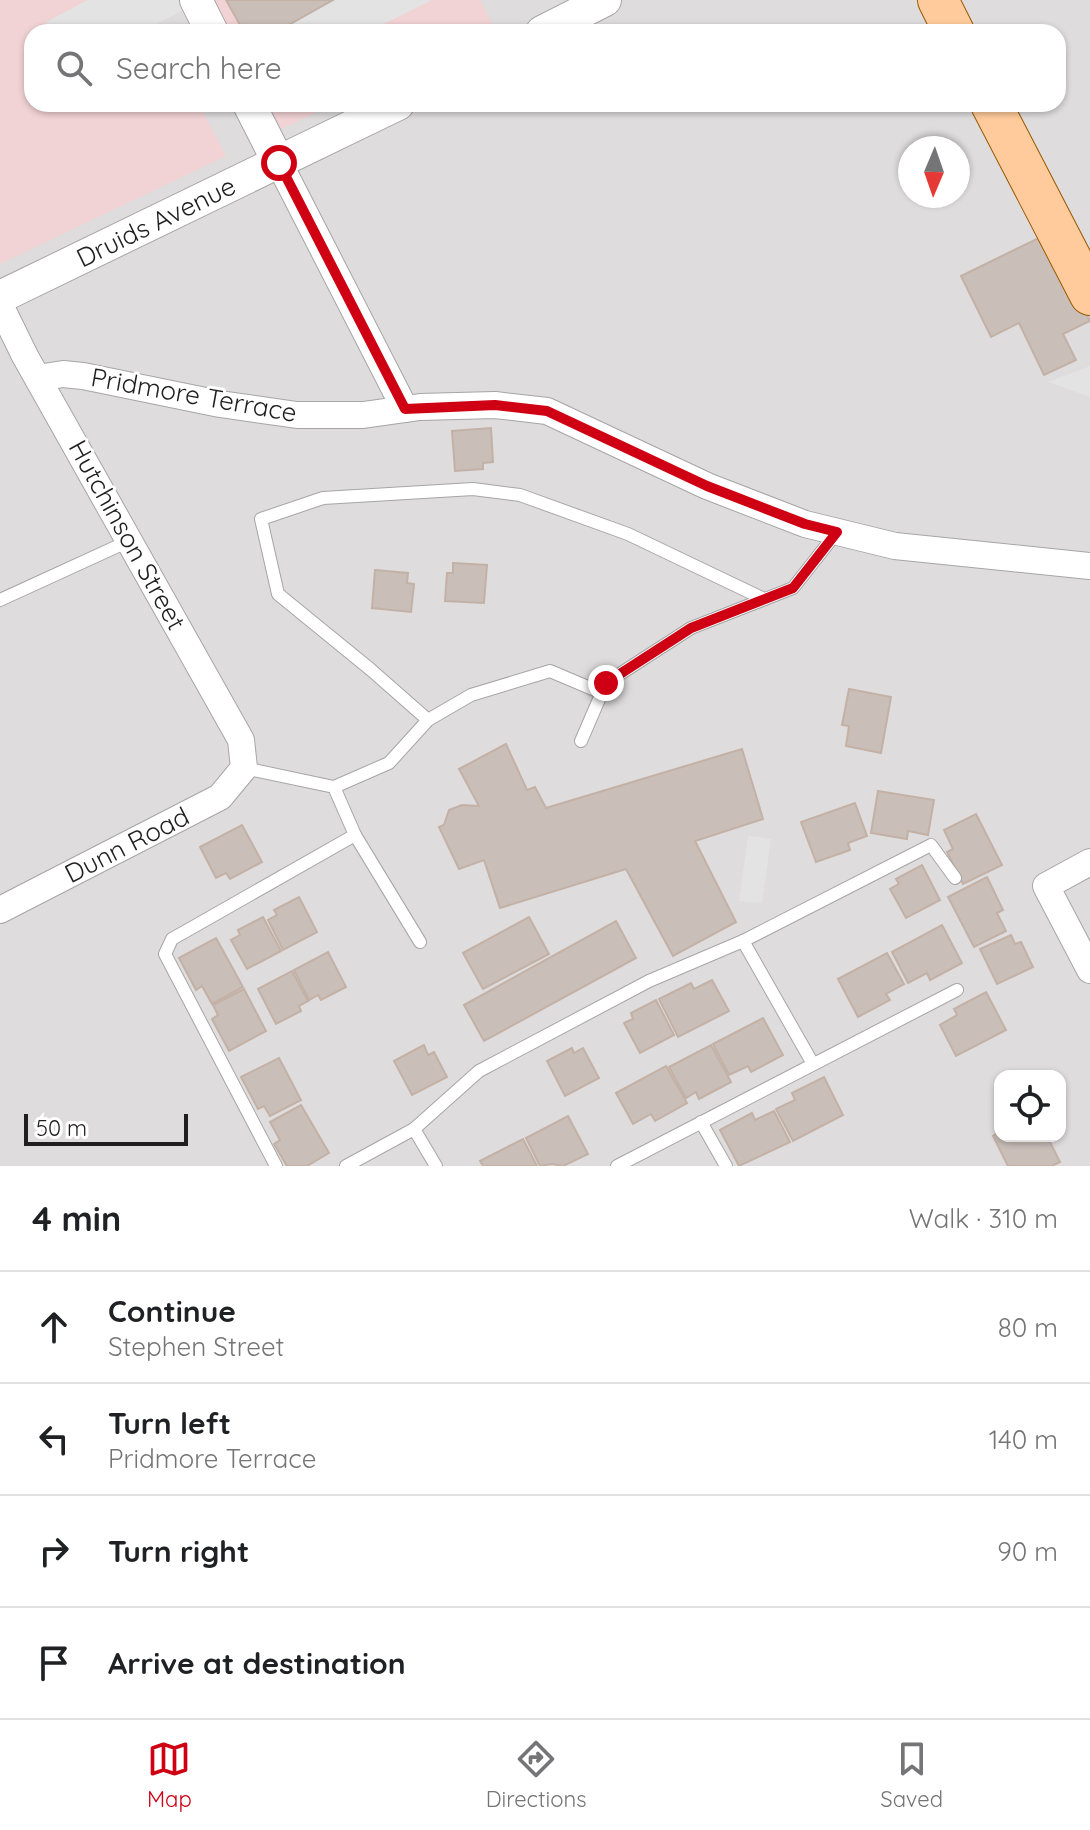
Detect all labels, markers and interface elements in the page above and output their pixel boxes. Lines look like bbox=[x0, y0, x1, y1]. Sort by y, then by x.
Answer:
search box bbox=[24, 24, 1066, 112]
icon: search bbox=[52, 46, 96, 90]
text: Search here bbox=[116, 49, 282, 87]
north arrow bbox=[898, 136, 970, 208]
route start bbox=[261, 145, 297, 181]
street label: Druids Avenue bbox=[71, 169, 241, 274]
street label: Pridmore Terrace bbox=[89, 360, 300, 429]
street label: Hutchinson Street bbox=[62, 434, 193, 636]
route end bbox=[588, 665, 624, 701]
street label: Dunn Road bbox=[59, 799, 194, 890]
map controls bbox=[994, 1070, 1066, 1142]
button: locate bbox=[994, 1070, 1066, 1142]
scale bar bbox=[24, 1110, 188, 1146]
text: 50 m bbox=[36, 1114, 87, 1142]
text: 4 min bbox=[32, 1197, 121, 1240]
text: Walk · 310 m bbox=[909, 1202, 1058, 1235]
text: Continue bbox=[108, 1292, 236, 1330]
icon: ahead bbox=[32, 1305, 76, 1349]
text: 80 m bbox=[998, 1311, 1058, 1344]
text: Stephen Street bbox=[108, 1330, 284, 1363]
text: Turn left bbox=[108, 1404, 231, 1442]
icon: left bbox=[32, 1417, 76, 1461]
text: 140 m bbox=[989, 1423, 1058, 1456]
text: Pridmore Terrace bbox=[108, 1442, 316, 1475]
icon: right bbox=[32, 1529, 76, 1573]
text: Turn right bbox=[108, 1532, 249, 1570]
text: 90 m bbox=[997, 1535, 1058, 1568]
icon: arrive bbox=[32, 1641, 76, 1685]
text: Arrive at destination bbox=[108, 1644, 406, 1682]
tab: Map bbox=[147, 1737, 192, 1813]
tab: Directions bbox=[486, 1737, 586, 1813]
tab: Saved bbox=[880, 1737, 943, 1813]

